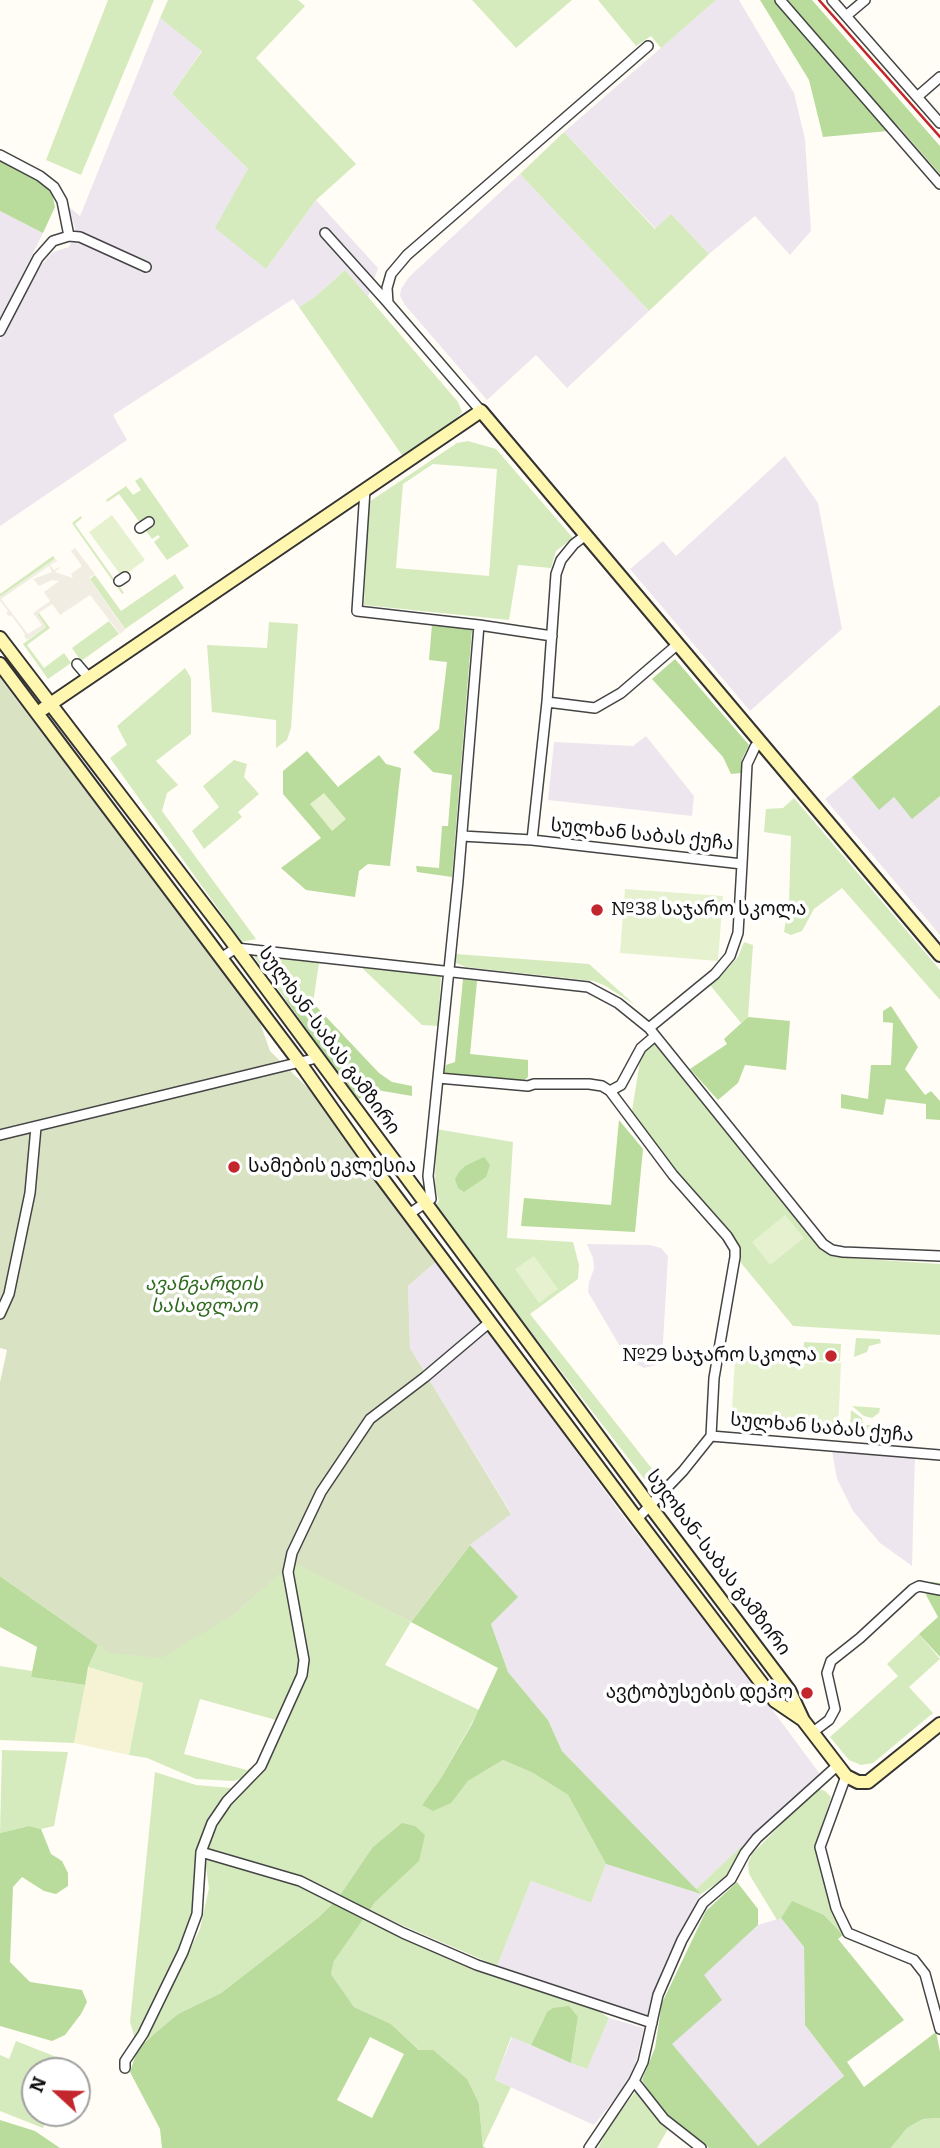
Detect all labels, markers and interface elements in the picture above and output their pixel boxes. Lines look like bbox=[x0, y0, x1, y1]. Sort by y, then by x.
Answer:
street label: სულხან საბას ქუჩა bbox=[549, 814, 735, 856]
place label: №38 საჯარო სკოლა bbox=[611, 899, 807, 921]
marker: №38 საჯარო სკოლა bbox=[589, 902, 605, 918]
street label: სულხან-საბას გამზირი bbox=[253, 943, 405, 1139]
place label: სამების ეკლესია bbox=[248, 1156, 416, 1178]
marker: სამების ეკლესია bbox=[226, 1159, 242, 1175]
park label: ავანგარდის სასაფლაო bbox=[145, 1274, 263, 1318]
place label: №29 საჯარო სკოლა bbox=[622, 1345, 817, 1367]
marker: №29 საჯარო სკოლა bbox=[823, 1348, 839, 1364]
street label: სულხან საბას ქუჩა bbox=[729, 1409, 915, 1447]
street label: სულხან-საბას გამზირი bbox=[641, 1466, 795, 1660]
place label: ავტობუსების დეპო bbox=[606, 1682, 793, 1704]
marker: ავტობუსების დეპო bbox=[799, 1685, 815, 1701]
north arrow bbox=[21, 2057, 91, 2127]
text: N bbox=[25, 2074, 51, 2096]

